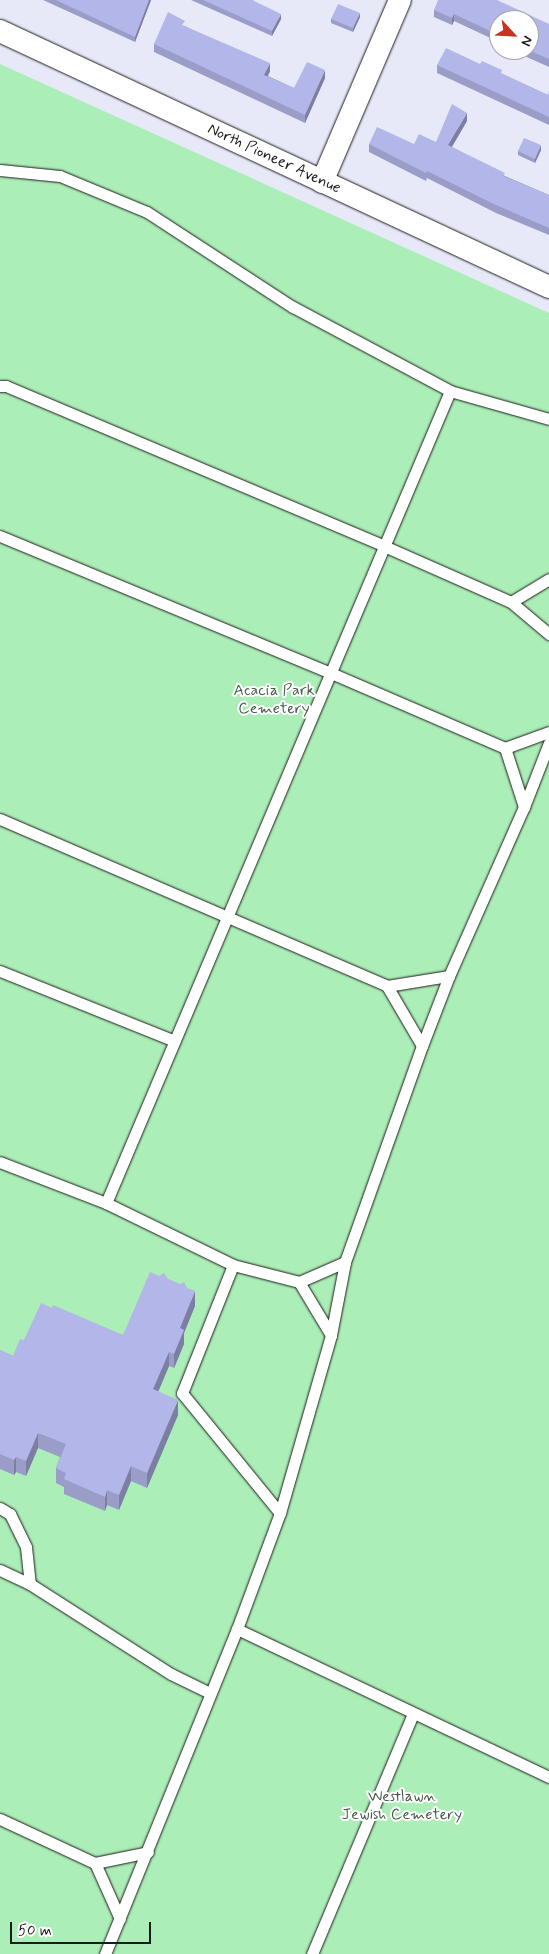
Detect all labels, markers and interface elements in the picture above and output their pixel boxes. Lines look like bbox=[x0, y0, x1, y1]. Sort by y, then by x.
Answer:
north arrow bbox=[489, 10, 539, 60]
text: N bbox=[517, 33, 537, 49]
street label: North Pioneer Avenue bbox=[203, 119, 345, 199]
park label: Acacia Park Cemetery bbox=[234, 681, 314, 719]
park label: Westlawn Jewish Cemetery bbox=[342, 1787, 462, 1825]
scale bar bbox=[12, 1912, 154, 1944]
text: 50 m bbox=[18, 1921, 52, 1941]

